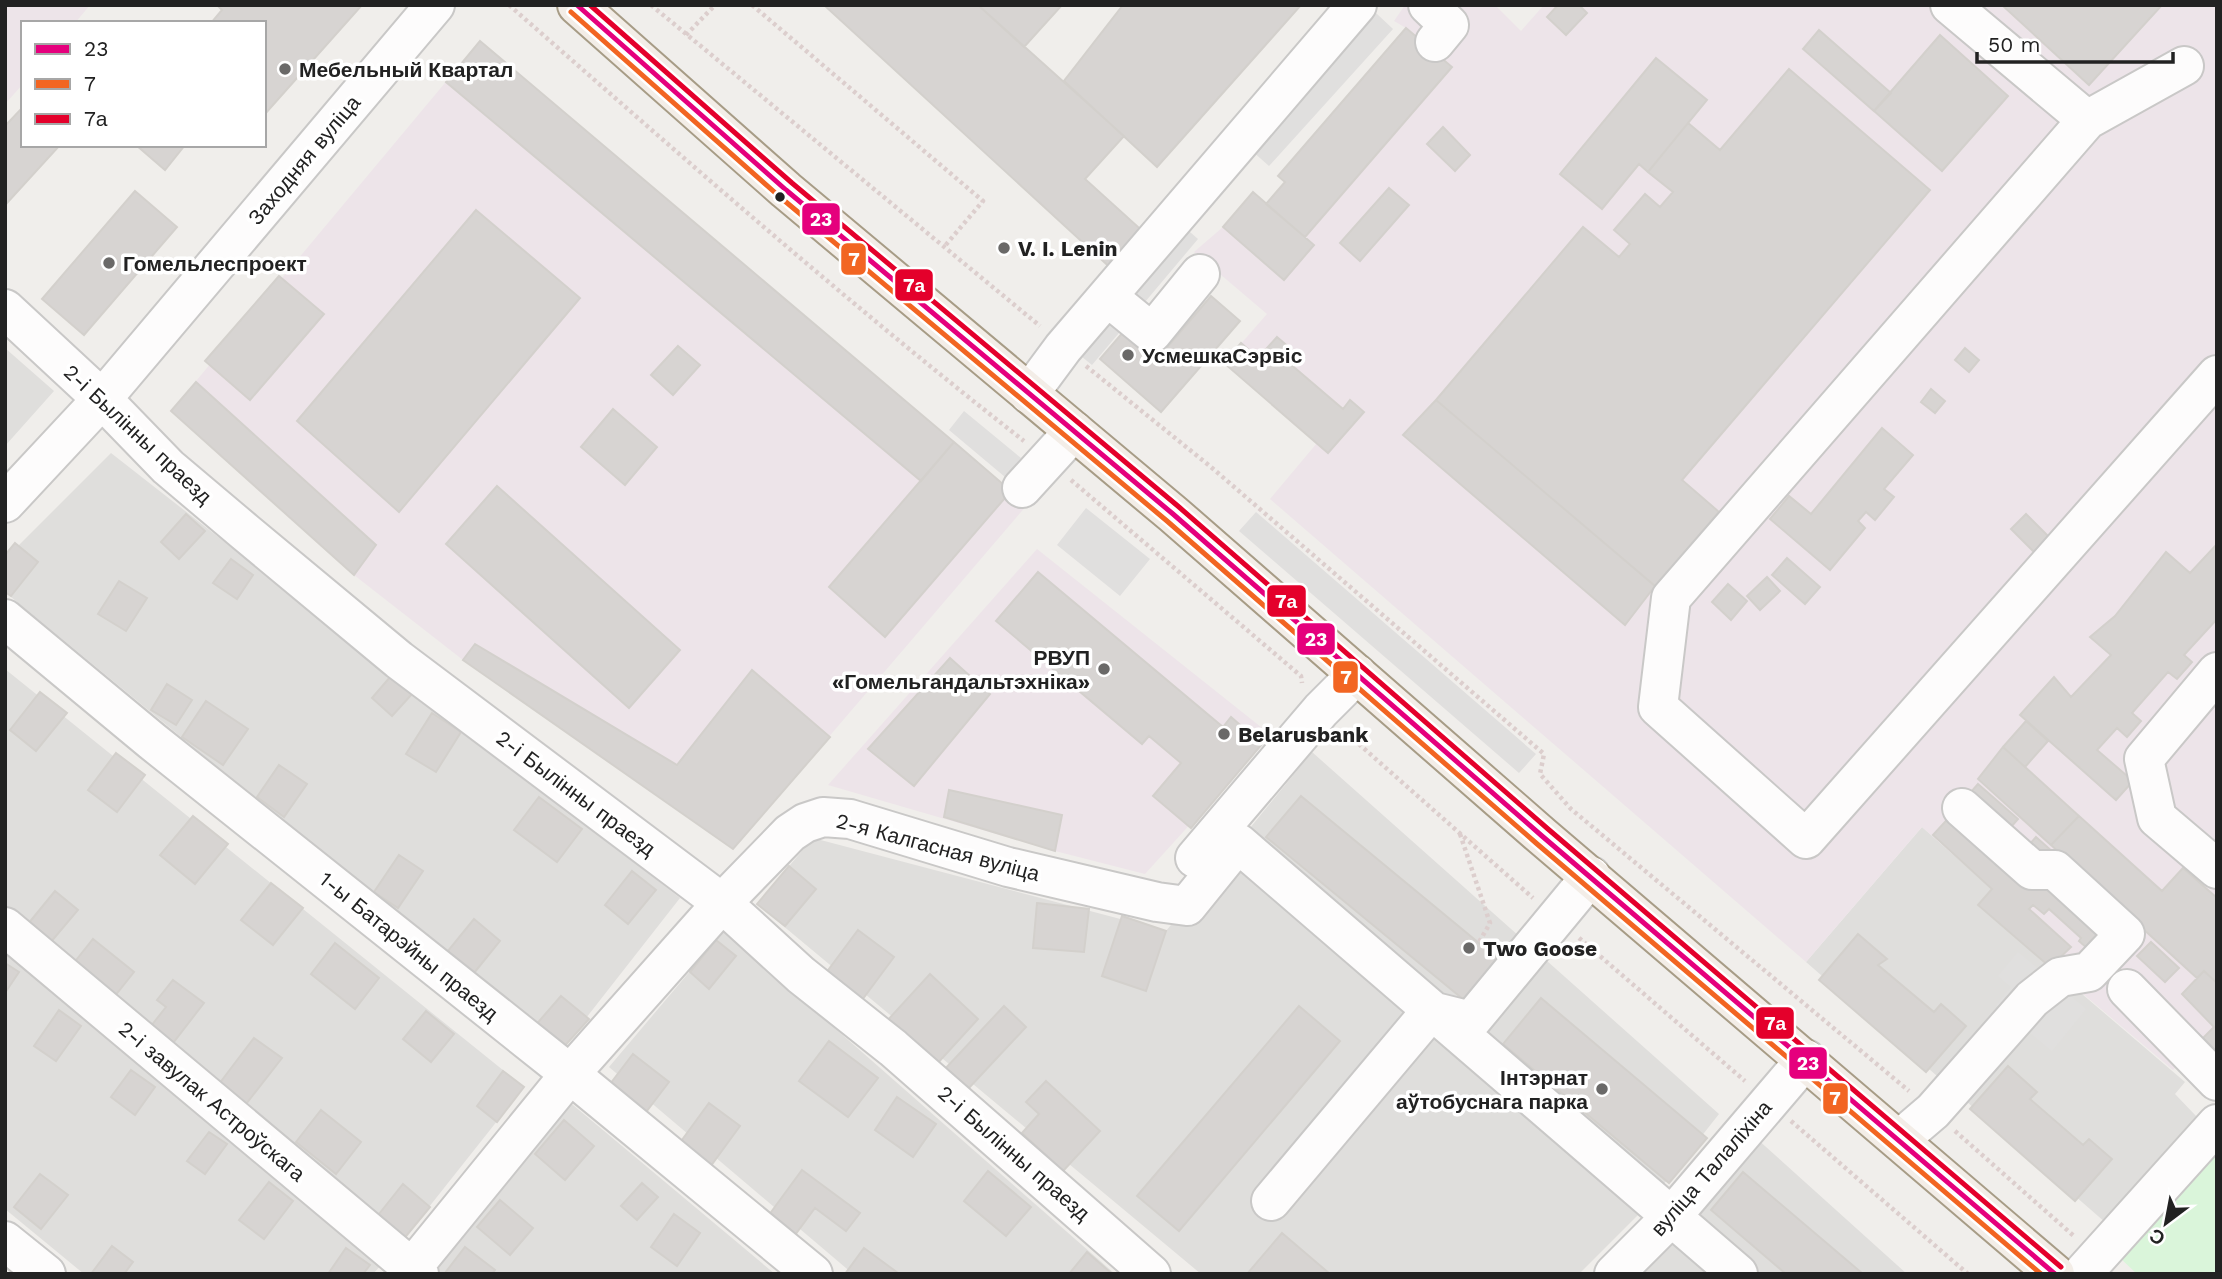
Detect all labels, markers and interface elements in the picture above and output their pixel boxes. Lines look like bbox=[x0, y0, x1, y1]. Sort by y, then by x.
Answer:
legend bbox=[21, 21, 266, 147]
scale bar bbox=[1977, 21, 2173, 65]
text: 50 m bbox=[1988, 32, 2040, 57]
text: 23 bbox=[84, 36, 109, 61]
place label: Мебельный Квартал bbox=[299, 57, 513, 82]
marker: Мебельный Квартал bbox=[277, 61, 293, 77]
text: 7 bbox=[84, 71, 96, 96]
street label: Заходняя вуліца bbox=[243, 90, 366, 230]
text: 7а bbox=[84, 106, 108, 131]
unlabelled marker bbox=[773, 190, 787, 204]
line badge: 23 bbox=[801, 202, 841, 236]
text: 23 bbox=[810, 208, 832, 231]
place label: V. I. Lenin bbox=[1018, 236, 1118, 261]
marker: V. I. Lenin bbox=[996, 240, 1012, 256]
line badge: 7 bbox=[840, 242, 867, 276]
text: 7 bbox=[848, 248, 860, 271]
place label: Гомельлеспроект bbox=[123, 251, 307, 276]
marker: Гомельлеспроект bbox=[101, 255, 117, 271]
line badge: 7а bbox=[894, 268, 934, 302]
text: 7а bbox=[903, 274, 925, 297]
place label: УсмешкаСэрвіс bbox=[1142, 343, 1303, 368]
marker: УсмешкаСэрвіс bbox=[1120, 347, 1136, 363]
street label: 2-і Былінны праезд bbox=[59, 359, 217, 509]
line badge: 7а bbox=[1266, 584, 1307, 618]
text: 7а bbox=[1275, 590, 1297, 613]
line badge: 23 bbox=[1296, 622, 1336, 656]
text: 23 bbox=[1305, 628, 1327, 651]
place label: РВУП «Гомельгандальтэхніка» bbox=[832, 645, 1090, 694]
line badge: 7 bbox=[1332, 660, 1359, 694]
marker: РВУП «Гомельгандальтэхніка» bbox=[1096, 661, 1112, 677]
text: 7 bbox=[1340, 666, 1352, 689]
place label: Belarusbank bbox=[1238, 722, 1369, 747]
street label: 2-і Былінны праезд bbox=[491, 725, 661, 861]
marker: Belarusbank bbox=[1216, 726, 1232, 742]
street label: 2-я Калгасная вуліца bbox=[833, 808, 1043, 886]
street label: 1-ы Батарэйны праезд bbox=[315, 866, 503, 1026]
place label: Two Goose bbox=[1483, 936, 1597, 961]
marker: Two Goose bbox=[1461, 940, 1477, 956]
line badge: 7а bbox=[1755, 1006, 1795, 1040]
text: 7а bbox=[1764, 1012, 1786, 1035]
street label: 2-і завулак Астроўскага bbox=[114, 1016, 310, 1186]
line badge: 23 bbox=[1788, 1046, 1828, 1080]
text: 23 bbox=[1797, 1052, 1819, 1075]
place label: Інтэрнат аўтобуснага парка bbox=[1396, 1065, 1588, 1114]
street label: 2-і Былінны праезд bbox=[933, 1080, 1095, 1226]
marker: Інтэрнат аўтобуснага парка bbox=[1594, 1081, 1610, 1097]
line badge: 7 bbox=[1822, 1082, 1849, 1115]
text: 7 bbox=[1829, 1087, 1841, 1110]
street label: вуліца Талаліхіна bbox=[1645, 1095, 1777, 1241]
north arrow bbox=[2131, 1188, 2201, 1258]
text: С bbox=[2145, 1223, 2169, 1250]

